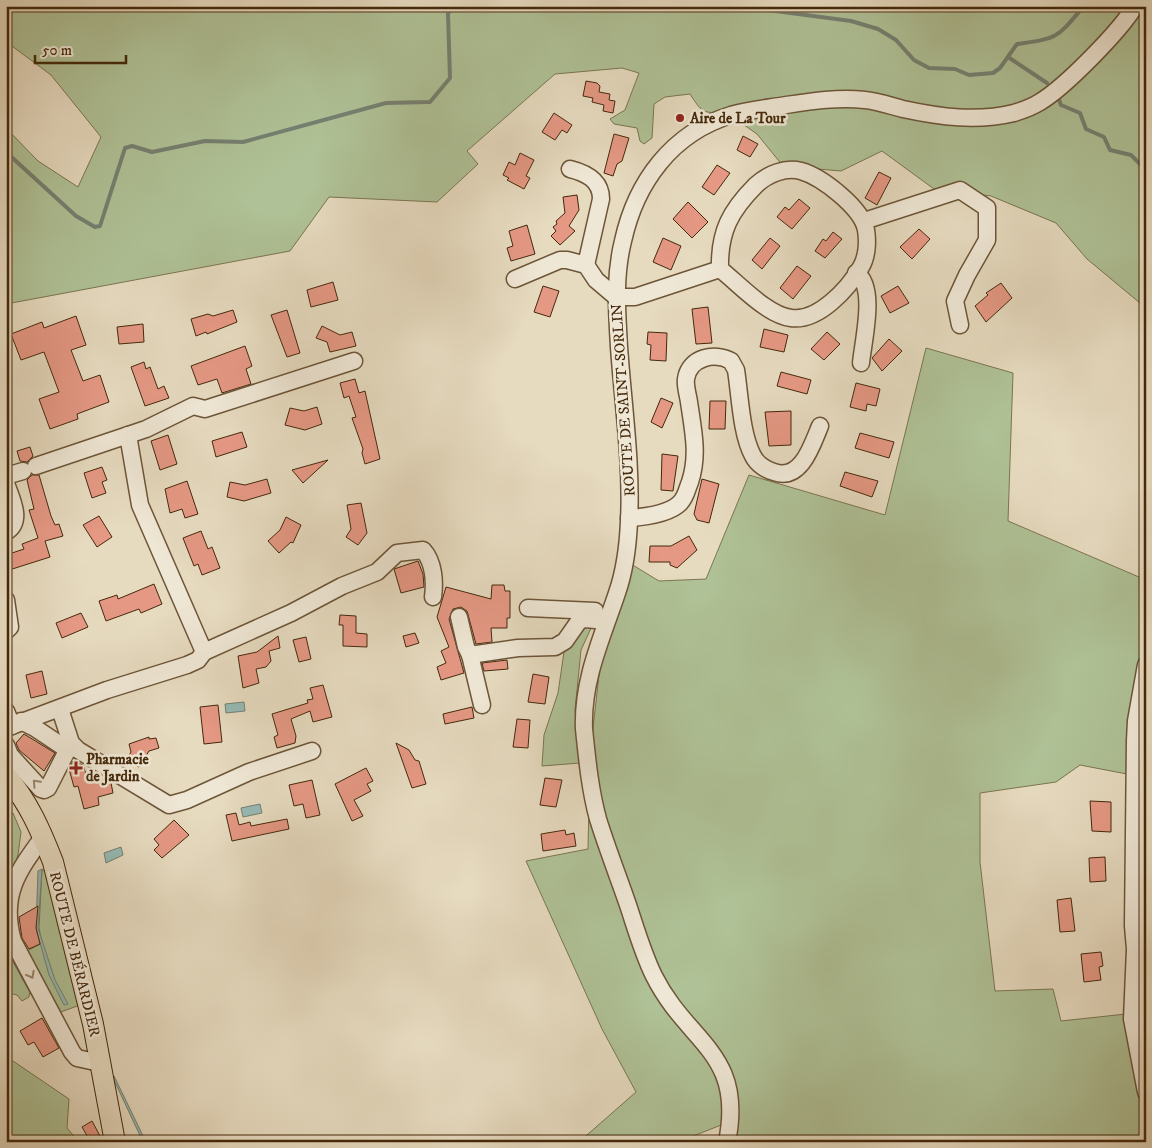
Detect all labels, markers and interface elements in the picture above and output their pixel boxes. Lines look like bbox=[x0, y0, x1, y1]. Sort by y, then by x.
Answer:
scale bar bbox=[35, 32, 126, 64]
text: 50 m bbox=[42, 41, 72, 60]
place label: Aire de La Tour bbox=[689, 109, 786, 128]
marker: Aire de La Tour bbox=[674, 112, 686, 124]
street label: ROUTE DE SAINT-SORLIN bbox=[607, 303, 640, 497]
place label: Pharmacie de Jardin bbox=[86, 750, 149, 786]
marker: Pharmacie de Jardin bbox=[70, 762, 82, 774]
one-way arrow bbox=[32, 779, 41, 788]
street label: ROUTE DE BÉRARDIER bbox=[45, 870, 104, 1039]
one-way arrow bbox=[25, 970, 35, 979]

